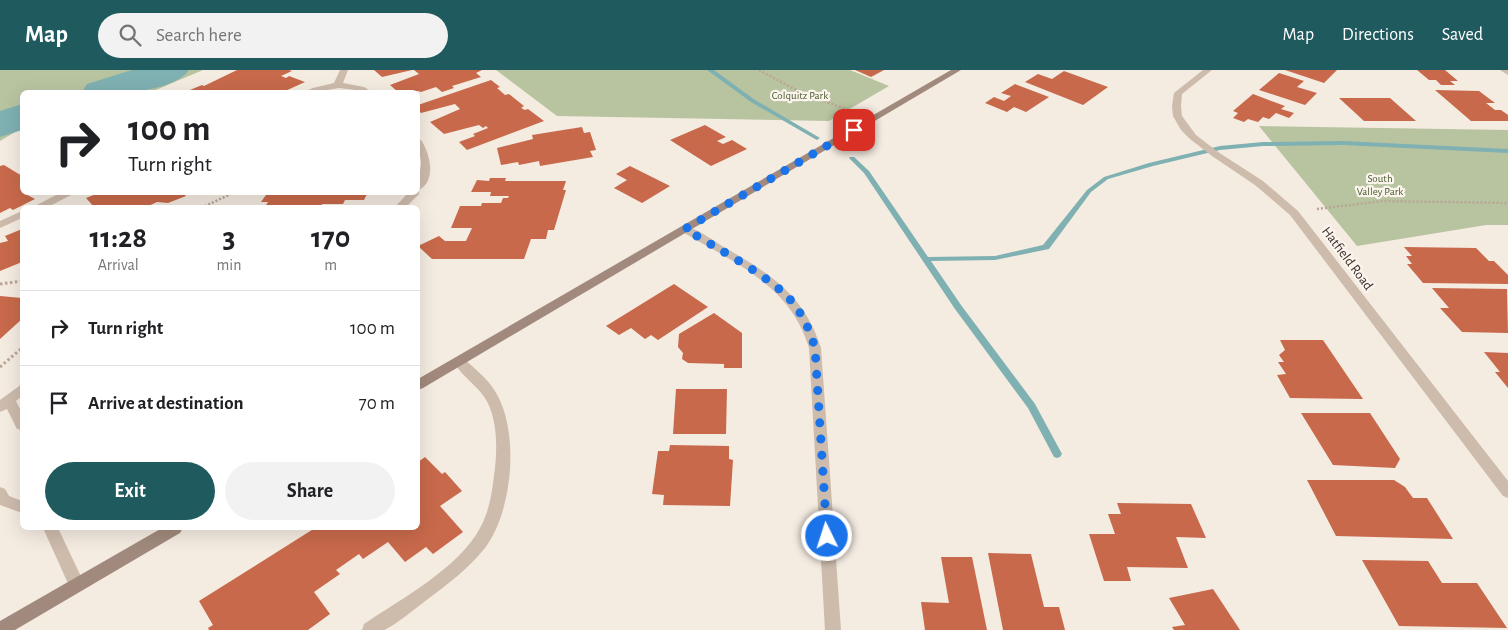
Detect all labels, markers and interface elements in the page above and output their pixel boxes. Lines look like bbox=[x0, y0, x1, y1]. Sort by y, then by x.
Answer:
search box bbox=[98, 13, 448, 58]
icon: search bbox=[116, 21, 144, 49]
text: Map bbox=[25, 23, 68, 47]
text: Search here bbox=[156, 26, 242, 45]
text: Map bbox=[1283, 26, 1314, 44]
text: Directions bbox=[1342, 26, 1414, 44]
text: Saved bbox=[1442, 26, 1483, 44]
park label: Colquitz Park bbox=[772, 90, 828, 101]
pin bbox=[833, 109, 875, 151]
icon: right bbox=[45, 110, 110, 175]
text: 100 m bbox=[128, 112, 211, 147]
icon: arrive bbox=[840, 116, 868, 144]
text: Turn right bbox=[128, 153, 212, 175]
park label: South Valley Park bbox=[1357, 173, 1403, 197]
text: 11:28 bbox=[90, 223, 147, 253]
text: 3 bbox=[223, 223, 235, 253]
text: 170 bbox=[311, 223, 350, 253]
street label: Hatfield Road bbox=[1319, 224, 1375, 293]
text: Arrival bbox=[98, 257, 139, 273]
text: min bbox=[217, 257, 241, 273]
text: m bbox=[324, 257, 337, 273]
icon: right bbox=[45, 314, 73, 342]
text: Turn right bbox=[88, 319, 163, 338]
text: 100 m bbox=[350, 319, 395, 338]
icon: arrive bbox=[45, 389, 73, 417]
text: Arrive at destination bbox=[88, 394, 244, 413]
text: 70 m bbox=[359, 394, 395, 413]
button: Exit bbox=[45, 462, 215, 520]
button: Share bbox=[225, 462, 395, 520]
position arrow bbox=[800, 509, 852, 561]

